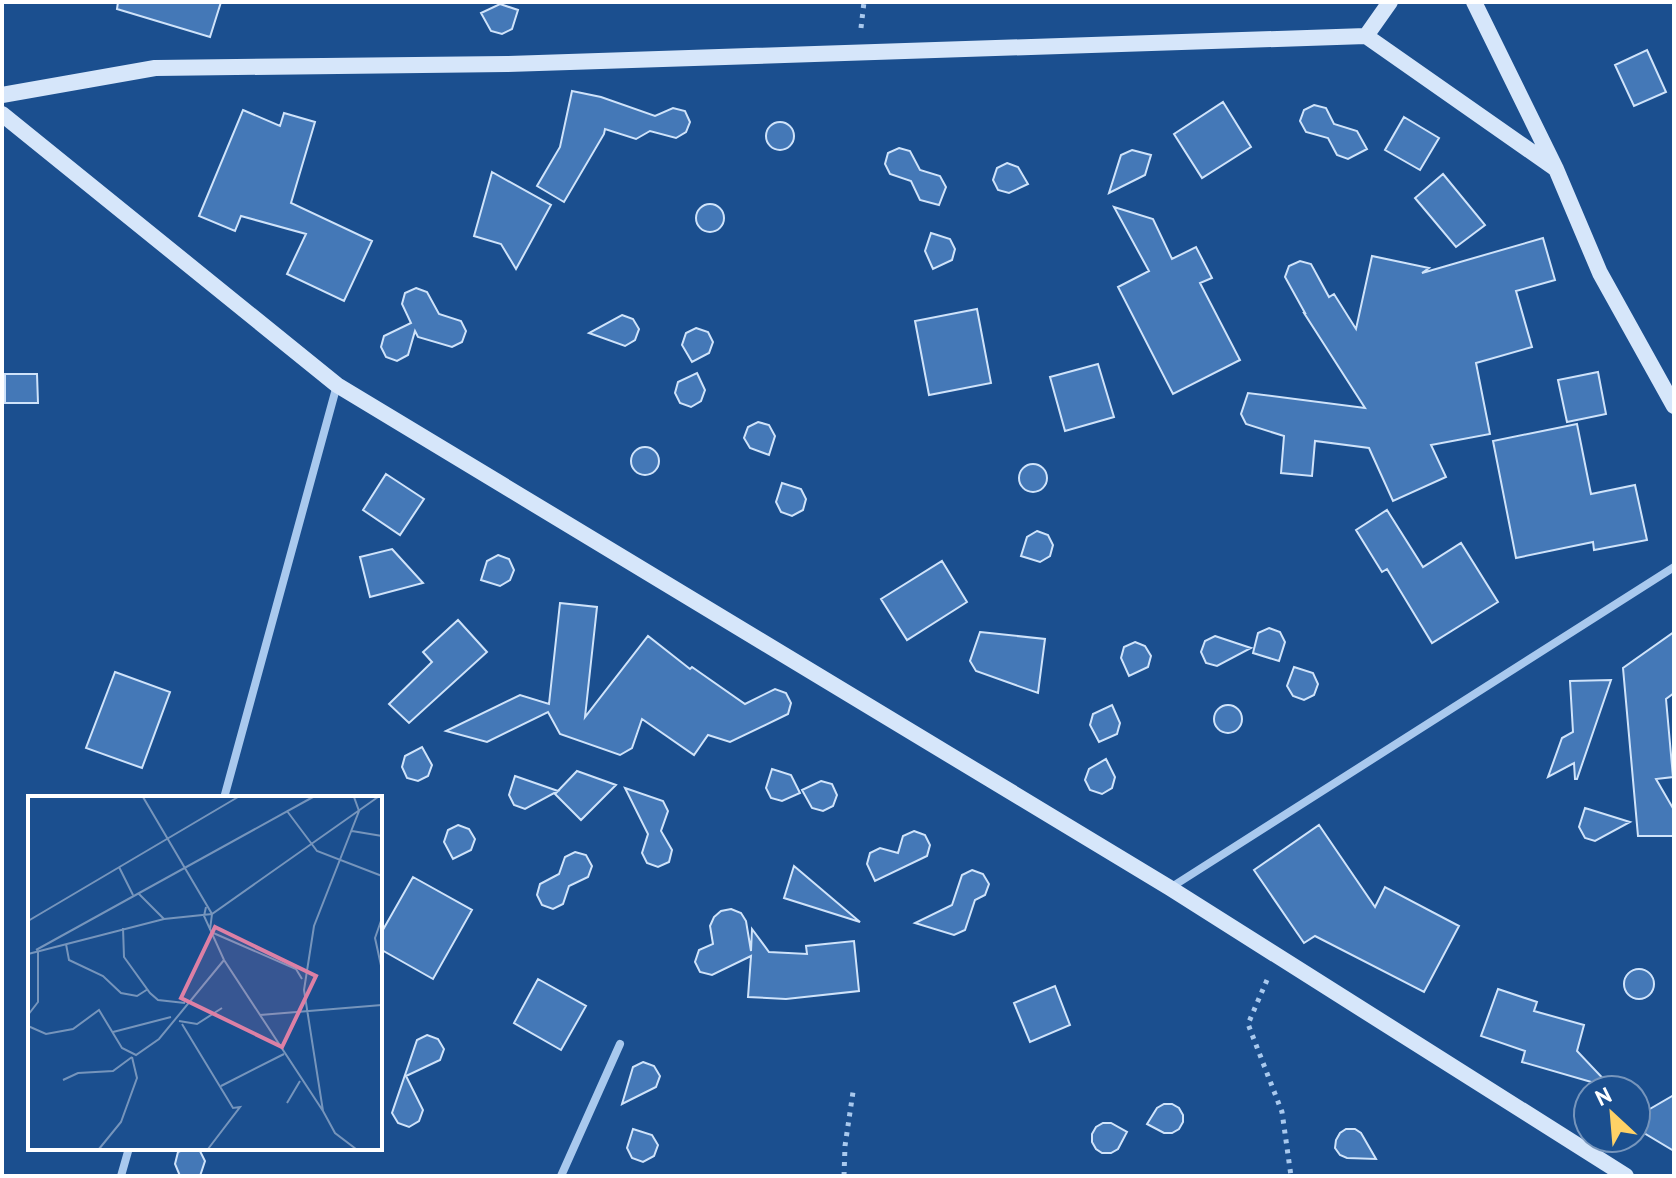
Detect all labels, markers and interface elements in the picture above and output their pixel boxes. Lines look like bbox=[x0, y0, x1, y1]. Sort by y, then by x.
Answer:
inset map bbox=[28, 796, 382, 1150]
north arrow bbox=[1572, 1074, 1652, 1154]
text: N bbox=[1591, 1080, 1616, 1112]

